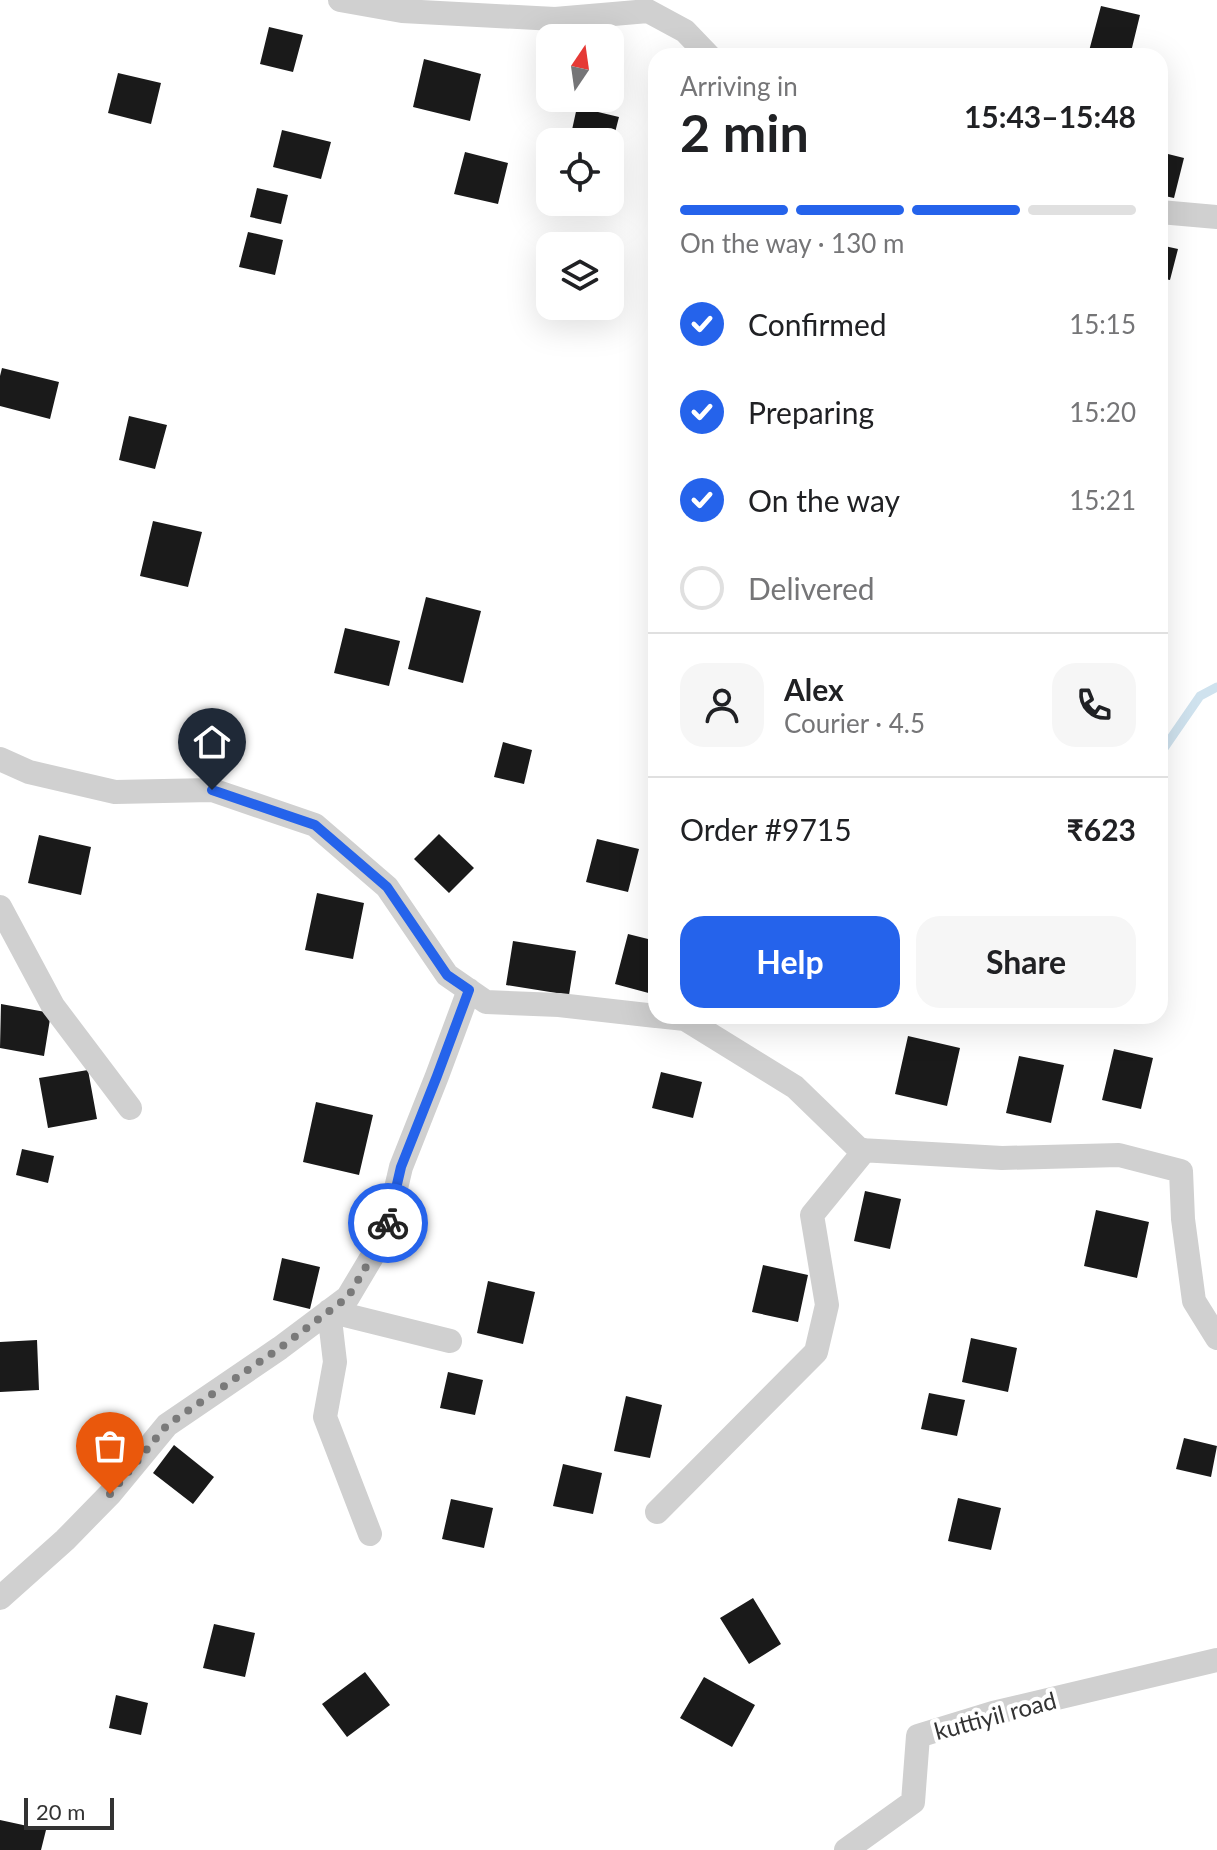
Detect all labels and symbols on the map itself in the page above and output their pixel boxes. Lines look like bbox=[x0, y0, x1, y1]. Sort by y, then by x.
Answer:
north arrow bbox=[536, 24, 624, 112]
pin bbox=[178, 708, 246, 790]
courier bbox=[348, 1183, 428, 1263]
pin bbox=[76, 1412, 144, 1494]
street label: kuttiyil road bbox=[931, 1685, 1059, 1745]
scale bar bbox=[24, 1794, 114, 1830]

